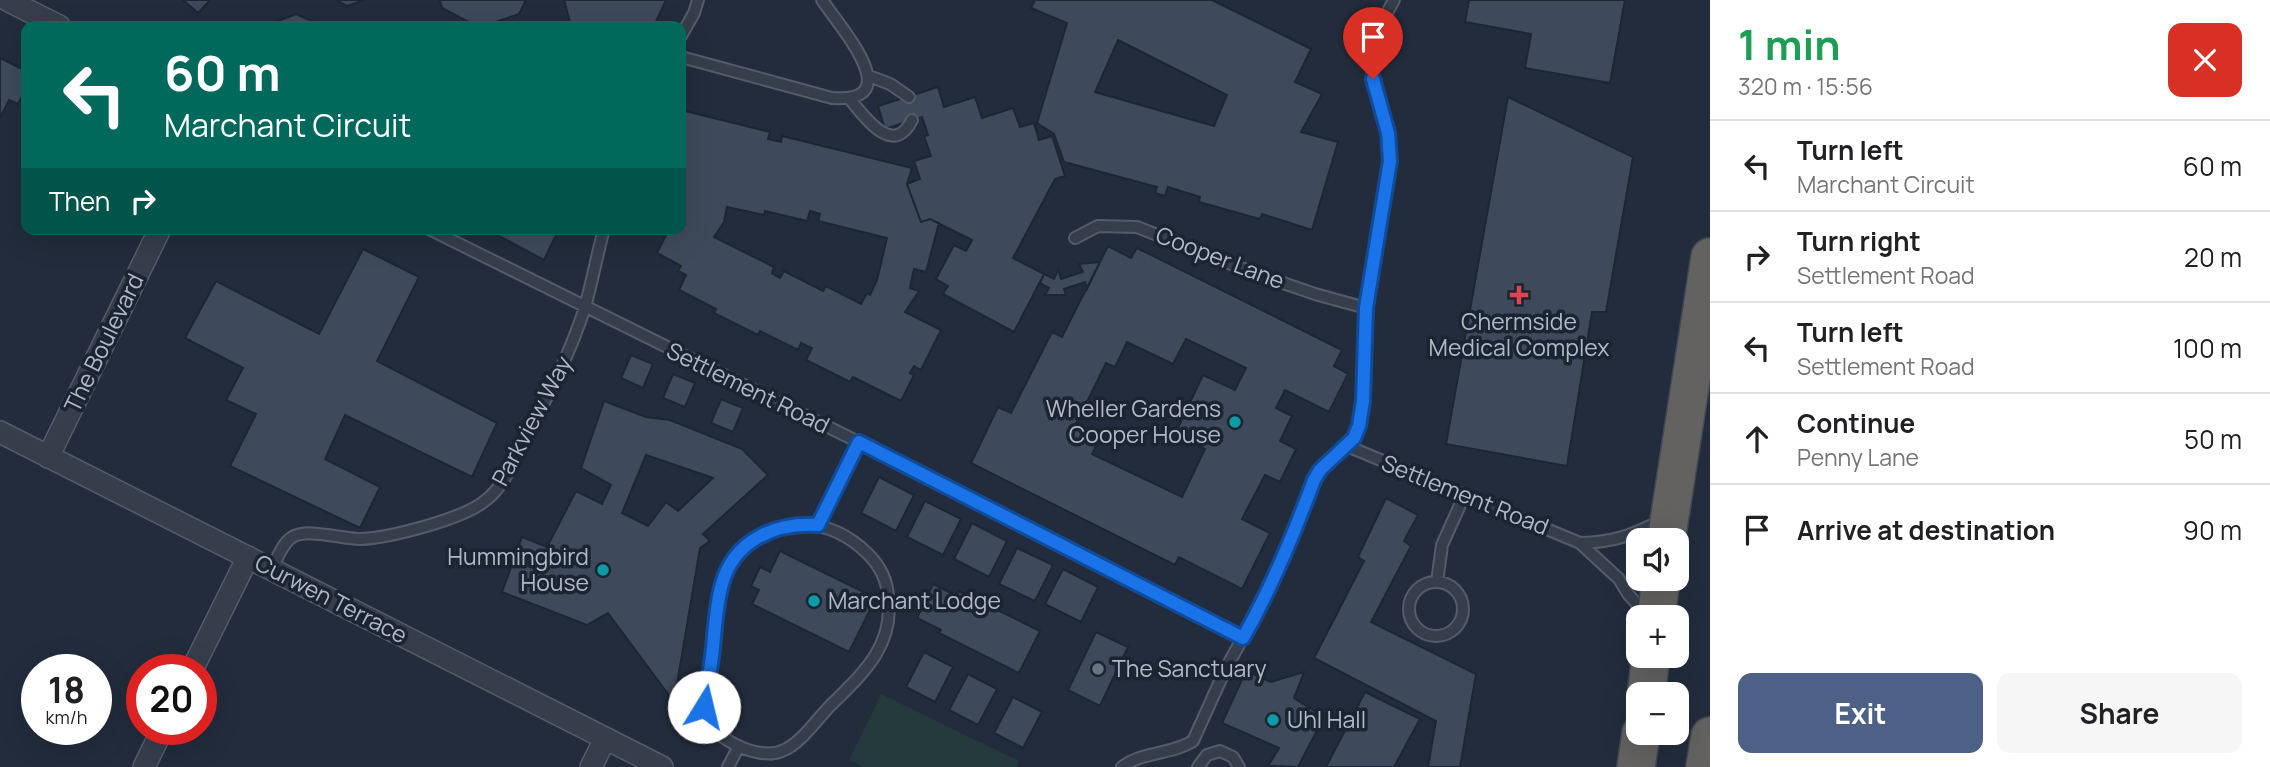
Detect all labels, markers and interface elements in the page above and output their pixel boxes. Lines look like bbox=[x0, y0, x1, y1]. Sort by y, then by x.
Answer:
pin bbox=[1343, 7, 1403, 79]
text: 1 min bbox=[1738, 15, 1841, 73]
icon: arrive bbox=[1354, 18, 1392, 56]
button: close bbox=[2168, 23, 2242, 97]
text: 60 m bbox=[164, 39, 281, 106]
icon: left bbox=[49, 49, 140, 140]
text: 320 m · 15:56 bbox=[1738, 70, 1873, 102]
text: Marchant Circuit bbox=[164, 103, 411, 147]
text: Turn left bbox=[1797, 132, 1904, 168]
icon: left bbox=[1738, 147, 1776, 185]
text: 60 m bbox=[2183, 148, 2242, 184]
text: Marchant Circuit bbox=[1797, 168, 1975, 200]
icon: right bbox=[124, 182, 162, 220]
text: Then bbox=[49, 183, 110, 219]
street label: Cooper Lane bbox=[1152, 218, 1289, 296]
text: Turn right bbox=[1797, 223, 1921, 259]
icon: right bbox=[1738, 238, 1776, 276]
text: 20 m bbox=[2184, 239, 2242, 275]
text: Settlement Road bbox=[1797, 259, 1975, 291]
street label: The Boulevard bbox=[56, 268, 150, 417]
marker: Chermside Medical Complex bbox=[1509, 285, 1529, 305]
place label: Chermside Medical Complex bbox=[1429, 305, 1609, 363]
text: Turn left bbox=[1797, 314, 1904, 350]
icon: left bbox=[1738, 329, 1776, 367]
text: 100 m bbox=[2173, 330, 2242, 366]
street label: Settlement Road bbox=[662, 334, 835, 440]
street label: Parkview Way bbox=[483, 350, 579, 491]
text: Settlement Road bbox=[1797, 350, 1975, 382]
place label: Wheller Gardens Cooper House bbox=[1046, 392, 1221, 450]
text: Continue bbox=[1797, 405, 1915, 441]
marker: Wheller Gardens Cooper House bbox=[1227, 414, 1243, 430]
icon: ahead bbox=[1738, 420, 1776, 458]
text: 50 m bbox=[2184, 421, 2242, 457]
text: Penny Lane bbox=[1797, 441, 1919, 473]
street label: Settlement Road bbox=[1377, 446, 1554, 542]
icon: arrive bbox=[1738, 511, 1776, 549]
text: Arrive at destination bbox=[1797, 512, 2055, 548]
text: 90 m bbox=[2183, 512, 2242, 548]
map controls bbox=[1626, 528, 1689, 745]
button: sound bbox=[1626, 528, 1689, 591]
place label: Hummingbird House bbox=[447, 540, 589, 598]
street label: Curwen Terrace bbox=[250, 546, 413, 650]
marker: Hummingbird House bbox=[595, 562, 611, 578]
place label: Marchant Lodge bbox=[828, 584, 1001, 616]
marker: Marchant Lodge bbox=[806, 593, 822, 609]
button: + bbox=[1626, 605, 1689, 668]
place label: The Sanctuary bbox=[1112, 652, 1267, 684]
speed limit sign: 20 bbox=[126, 654, 217, 745]
marker: The Sanctuary bbox=[1090, 661, 1106, 677]
text: 18 bbox=[48, 666, 85, 714]
position arrow bbox=[667, 670, 741, 744]
button: Exit bbox=[1738, 673, 1983, 753]
button: Share bbox=[1997, 673, 2242, 753]
button: − bbox=[1626, 682, 1689, 745]
place label: Uhl Hall bbox=[1287, 703, 1366, 735]
text: km/h bbox=[46, 705, 87, 729]
marker: Uhl Hall bbox=[1265, 712, 1281, 728]

